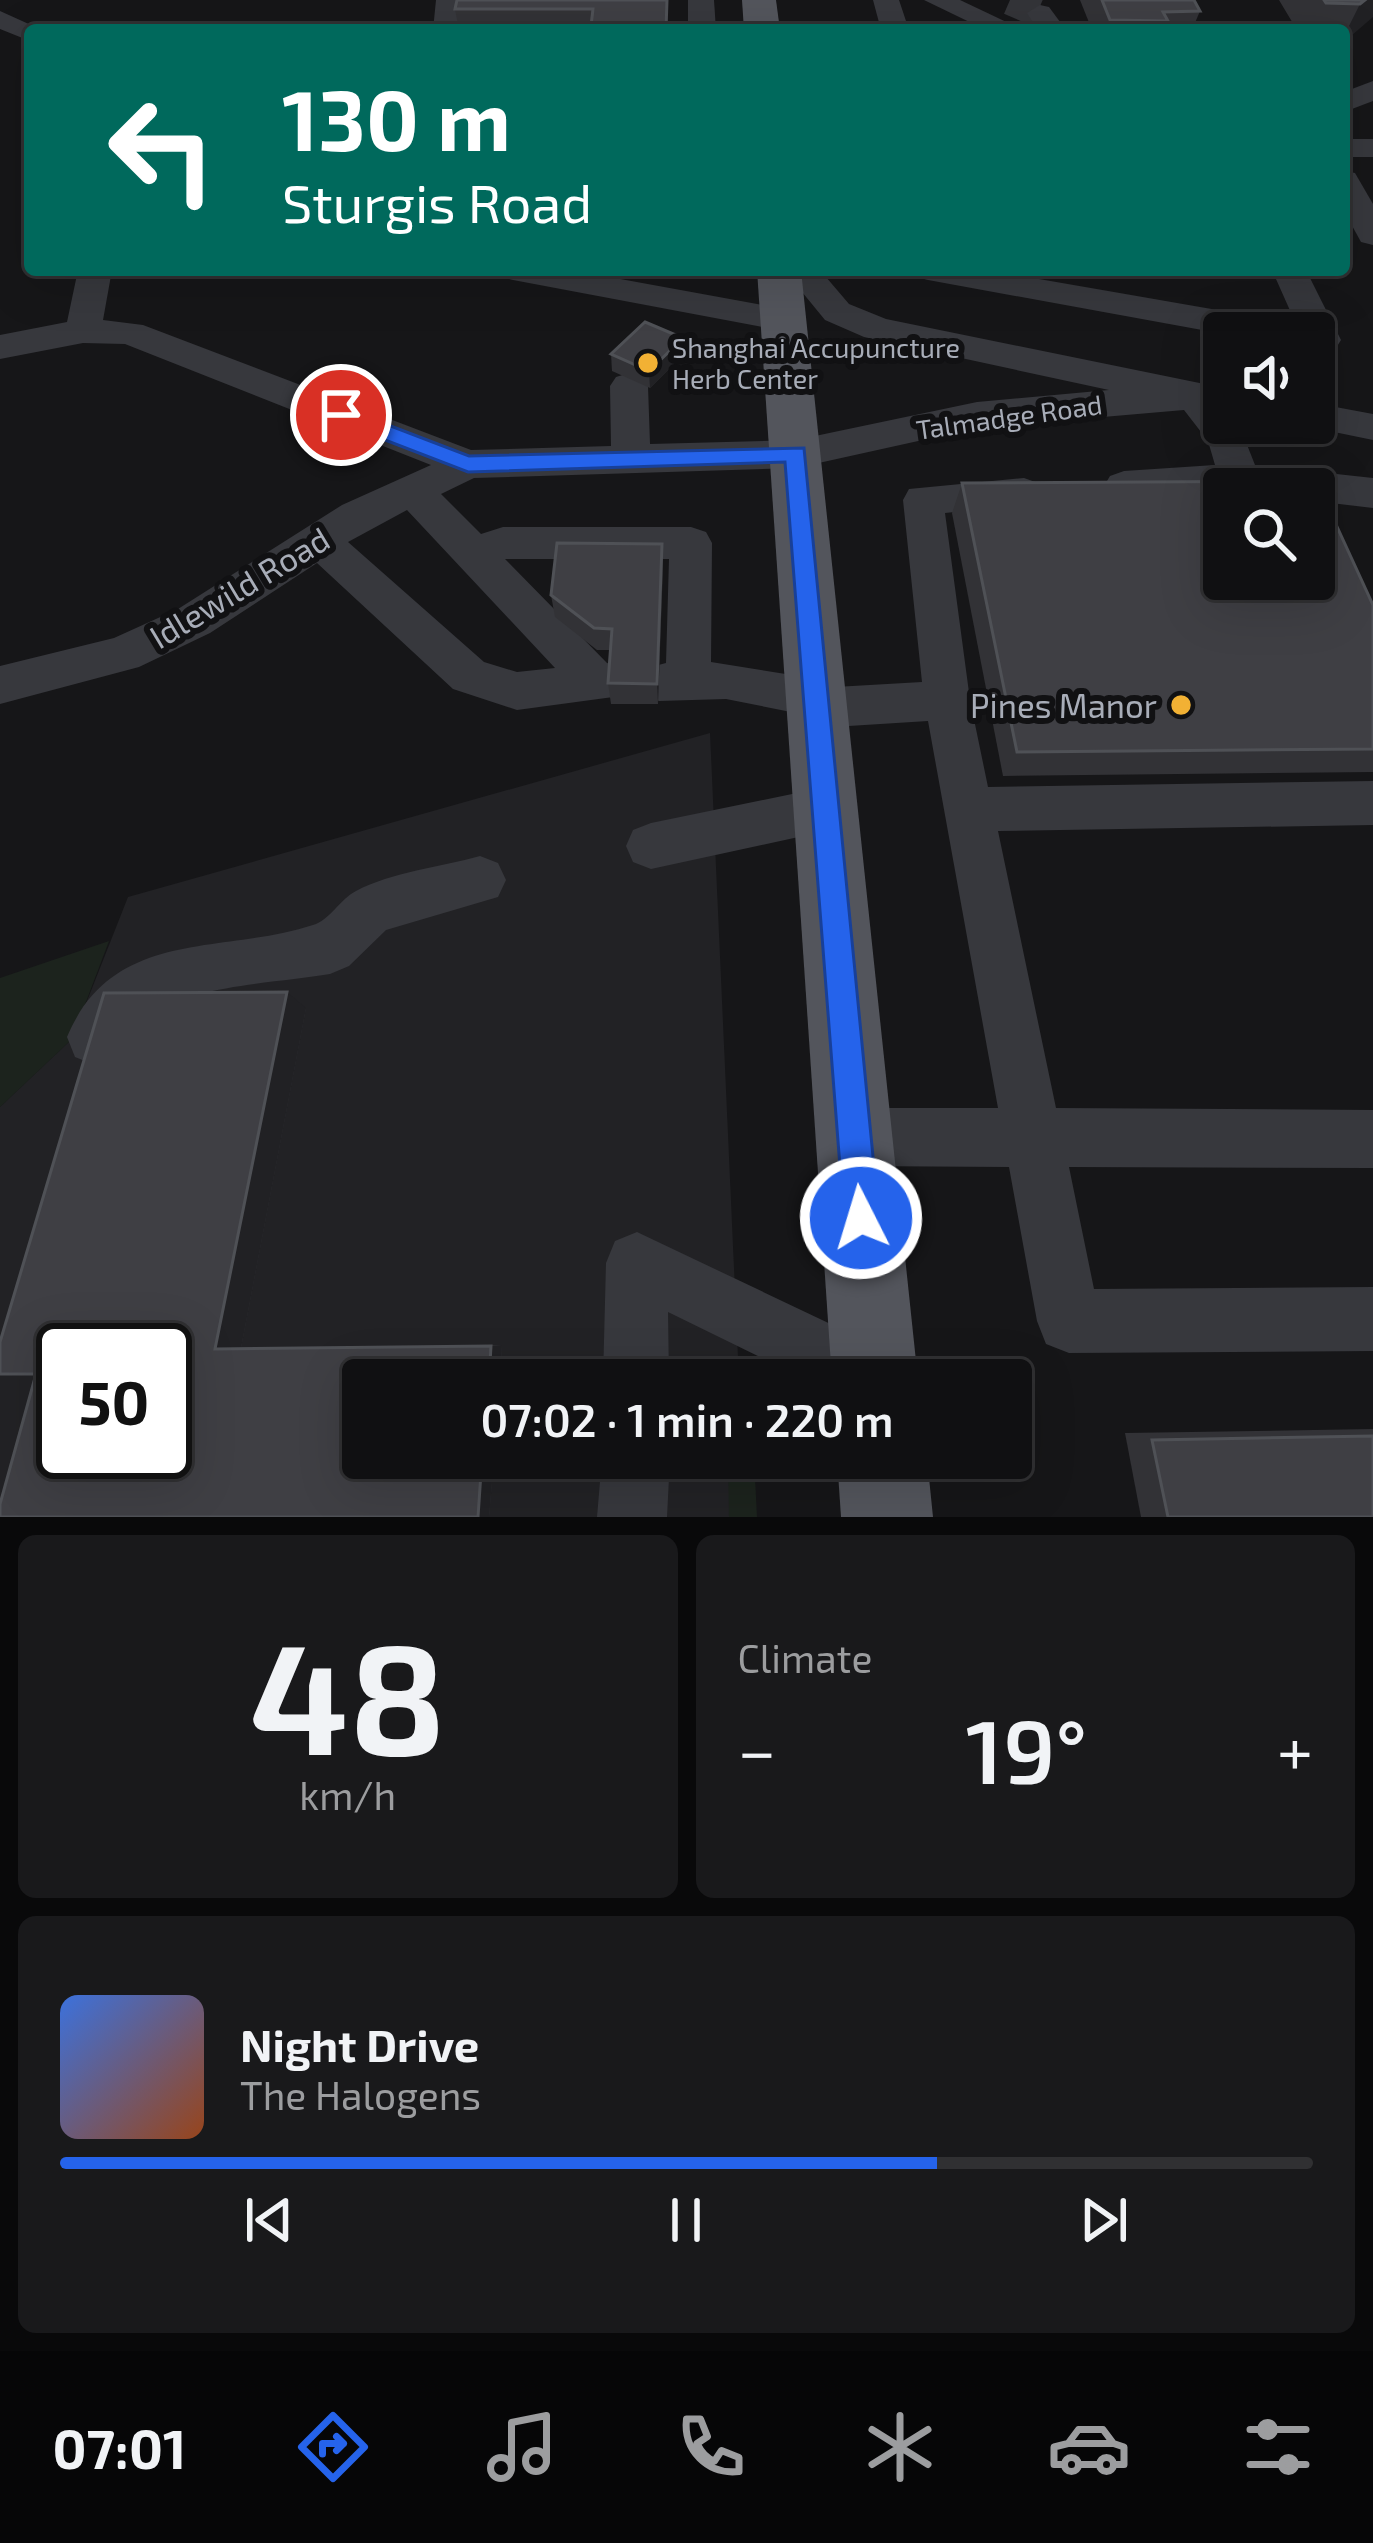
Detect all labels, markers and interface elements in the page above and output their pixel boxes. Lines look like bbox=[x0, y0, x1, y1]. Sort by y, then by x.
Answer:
text: 130 m bbox=[282, 67, 511, 168]
icon: left bbox=[84, 72, 240, 228]
text: Sturgis Road bbox=[282, 169, 592, 234]
map controls bbox=[1203, 312, 1335, 600]
button: sound bbox=[1203, 312, 1335, 444]
place label: Shanghai Accupuncture Herb Center bbox=[672, 331, 960, 394]
marker: Shanghai Accupuncture Herb Center bbox=[635, 350, 661, 376]
pin bbox=[290, 364, 392, 466]
icon: arrive bbox=[308, 382, 374, 448]
street label: Talmadge Road bbox=[914, 387, 1104, 446]
button: search bbox=[1203, 468, 1335, 600]
street label: Idlewild Road bbox=[142, 518, 336, 656]
place label: Pines Manor bbox=[970, 685, 1157, 725]
marker: Pines Manor bbox=[1168, 692, 1194, 718]
position arrow bbox=[798, 1155, 924, 1281]
speed limit sign: 50 bbox=[36, 1323, 192, 1479]
text: 07:02 · 1 min · 220 m bbox=[480, 1392, 894, 1446]
text: 48 bbox=[249, 1599, 446, 1786]
text: Climate bbox=[738, 1634, 872, 1681]
text: 19° bbox=[966, 1694, 1087, 1802]
text: − bbox=[738, 1709, 776, 1788]
text: + bbox=[1277, 1709, 1313, 1788]
text: km/h bbox=[299, 1771, 396, 1818]
text: Night Drive bbox=[240, 2017, 479, 2071]
text: The Halogens bbox=[240, 2071, 481, 2118]
icon: previous bbox=[236, 2187, 302, 2253]
icon: pause bbox=[653, 2187, 719, 2253]
icon: next bbox=[1071, 2187, 1137, 2253]
icon: directions bbox=[291, 2405, 375, 2489]
icon: music bbox=[480, 2405, 564, 2489]
icon: phone bbox=[669, 2405, 753, 2489]
icon: climate bbox=[858, 2405, 942, 2489]
icon: car bbox=[1047, 2405, 1131, 2489]
icon: filters bbox=[1236, 2405, 1320, 2489]
text: 07:01 bbox=[53, 2415, 186, 2480]

